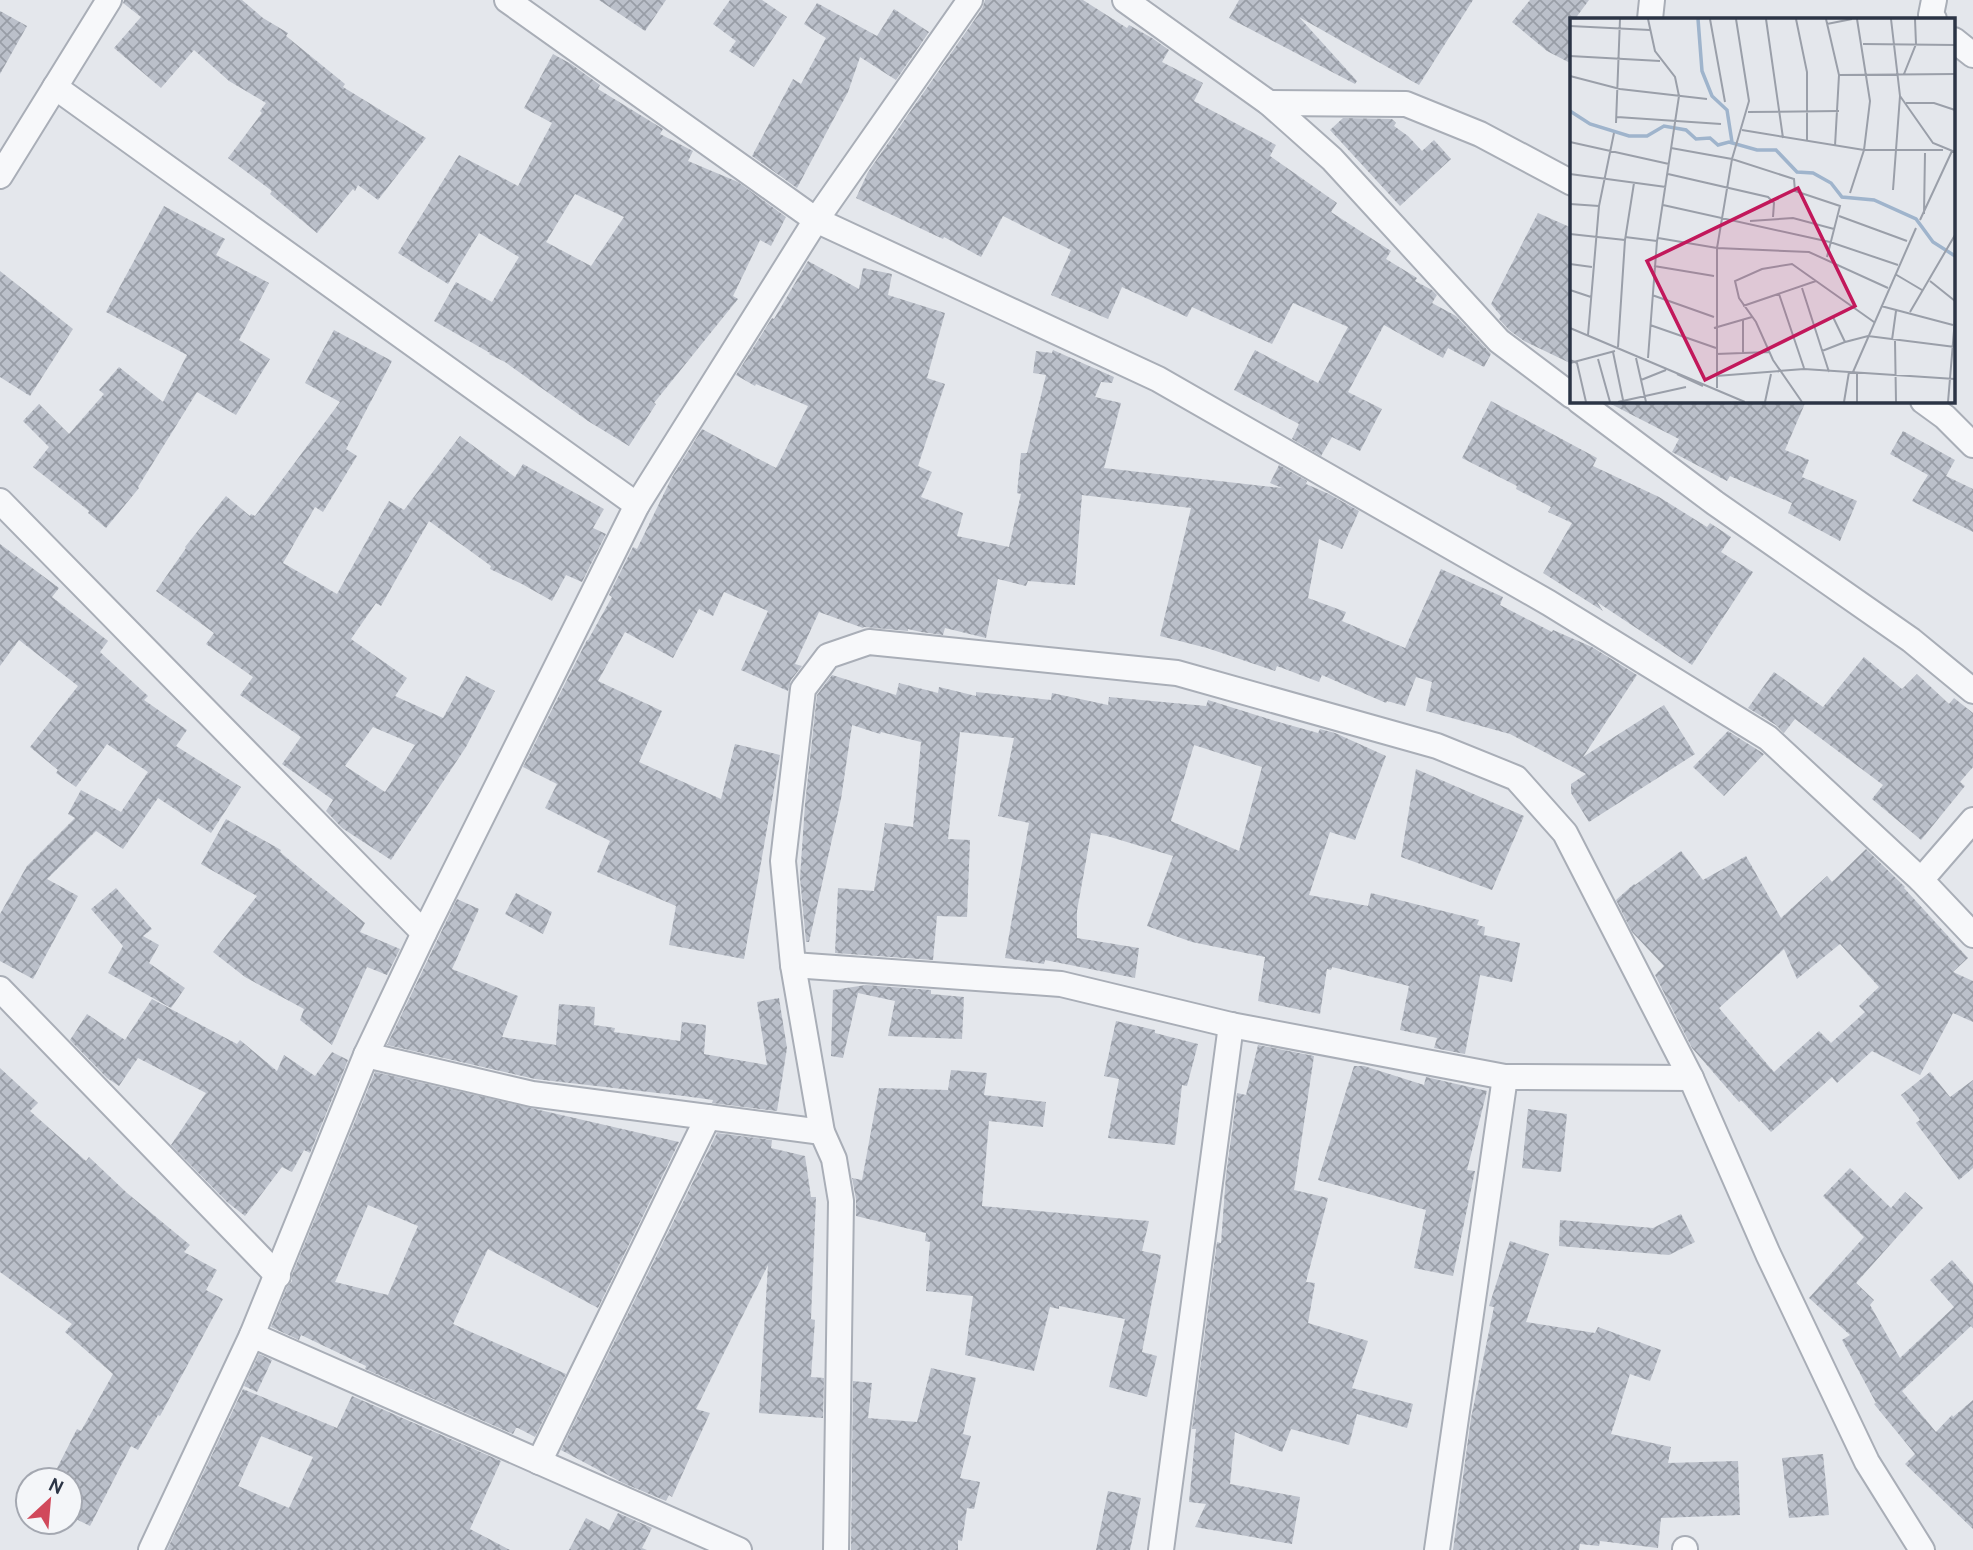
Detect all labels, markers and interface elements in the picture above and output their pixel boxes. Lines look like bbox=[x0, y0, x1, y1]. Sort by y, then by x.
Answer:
inset map bbox=[1570, 18, 1955, 402]
north arrow bbox=[14, 1466, 84, 1536]
text: N bbox=[45, 1473, 67, 1499]

